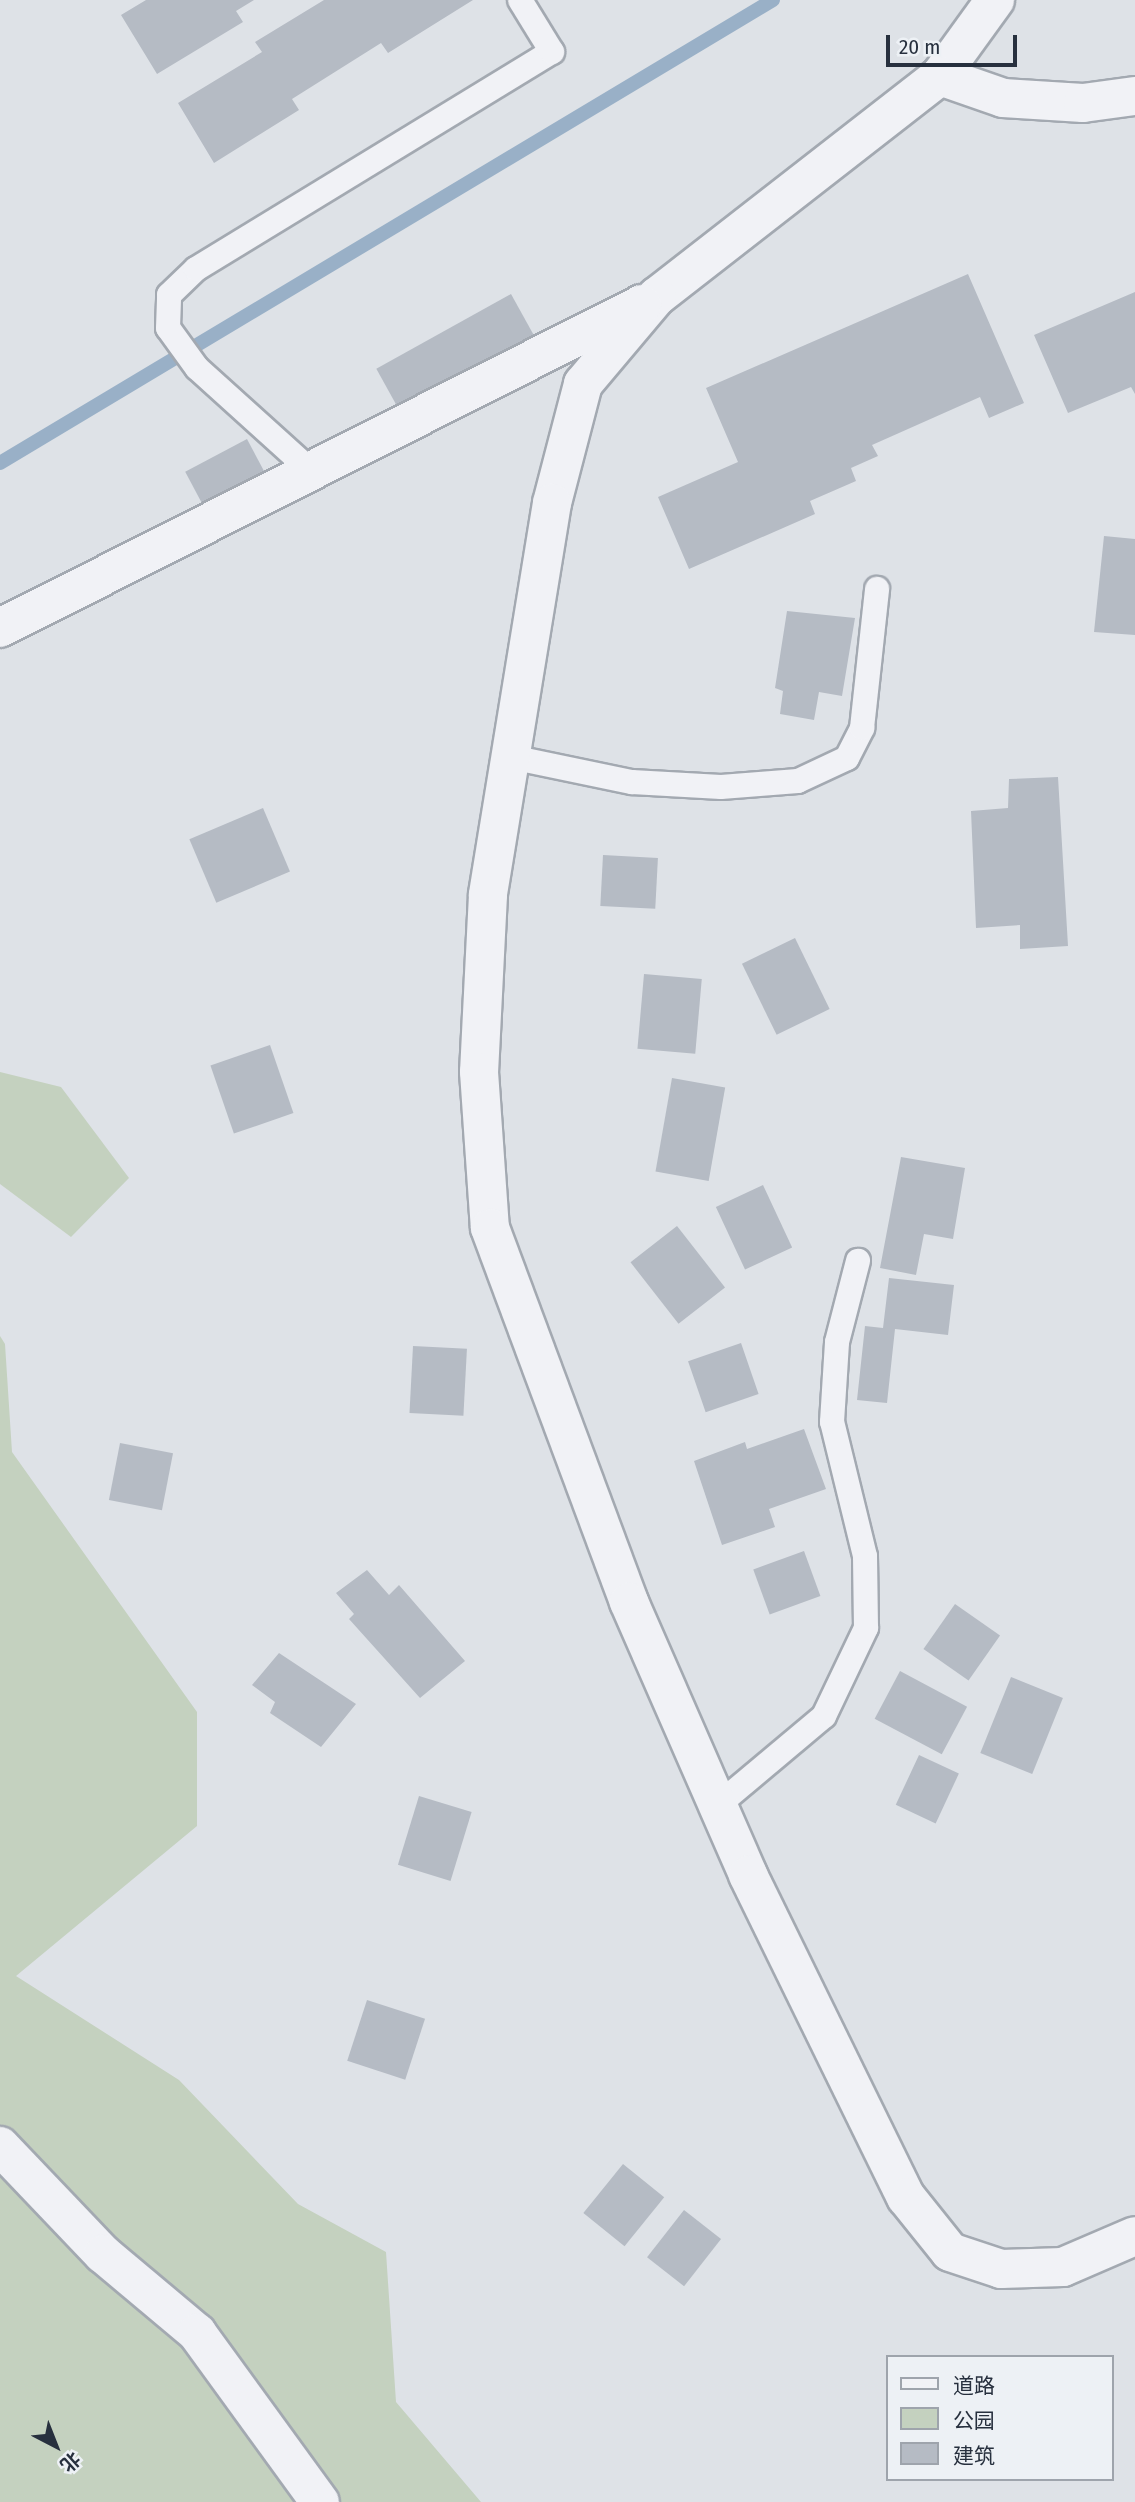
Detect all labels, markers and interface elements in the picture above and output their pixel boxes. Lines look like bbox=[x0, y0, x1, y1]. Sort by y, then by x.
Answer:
scale bar bbox=[890, 21, 1021, 65]
text: 20 m bbox=[899, 34, 940, 60]
legend bbox=[886, 2355, 1114, 2481]
text: 道路 bbox=[953, 2373, 995, 2399]
text: 公园 bbox=[953, 2408, 995, 2434]
north arrow bbox=[21, 2411, 91, 2481]
text: 建筑 bbox=[953, 2443, 995, 2469]
text: 北 bbox=[56, 2447, 85, 2477]

